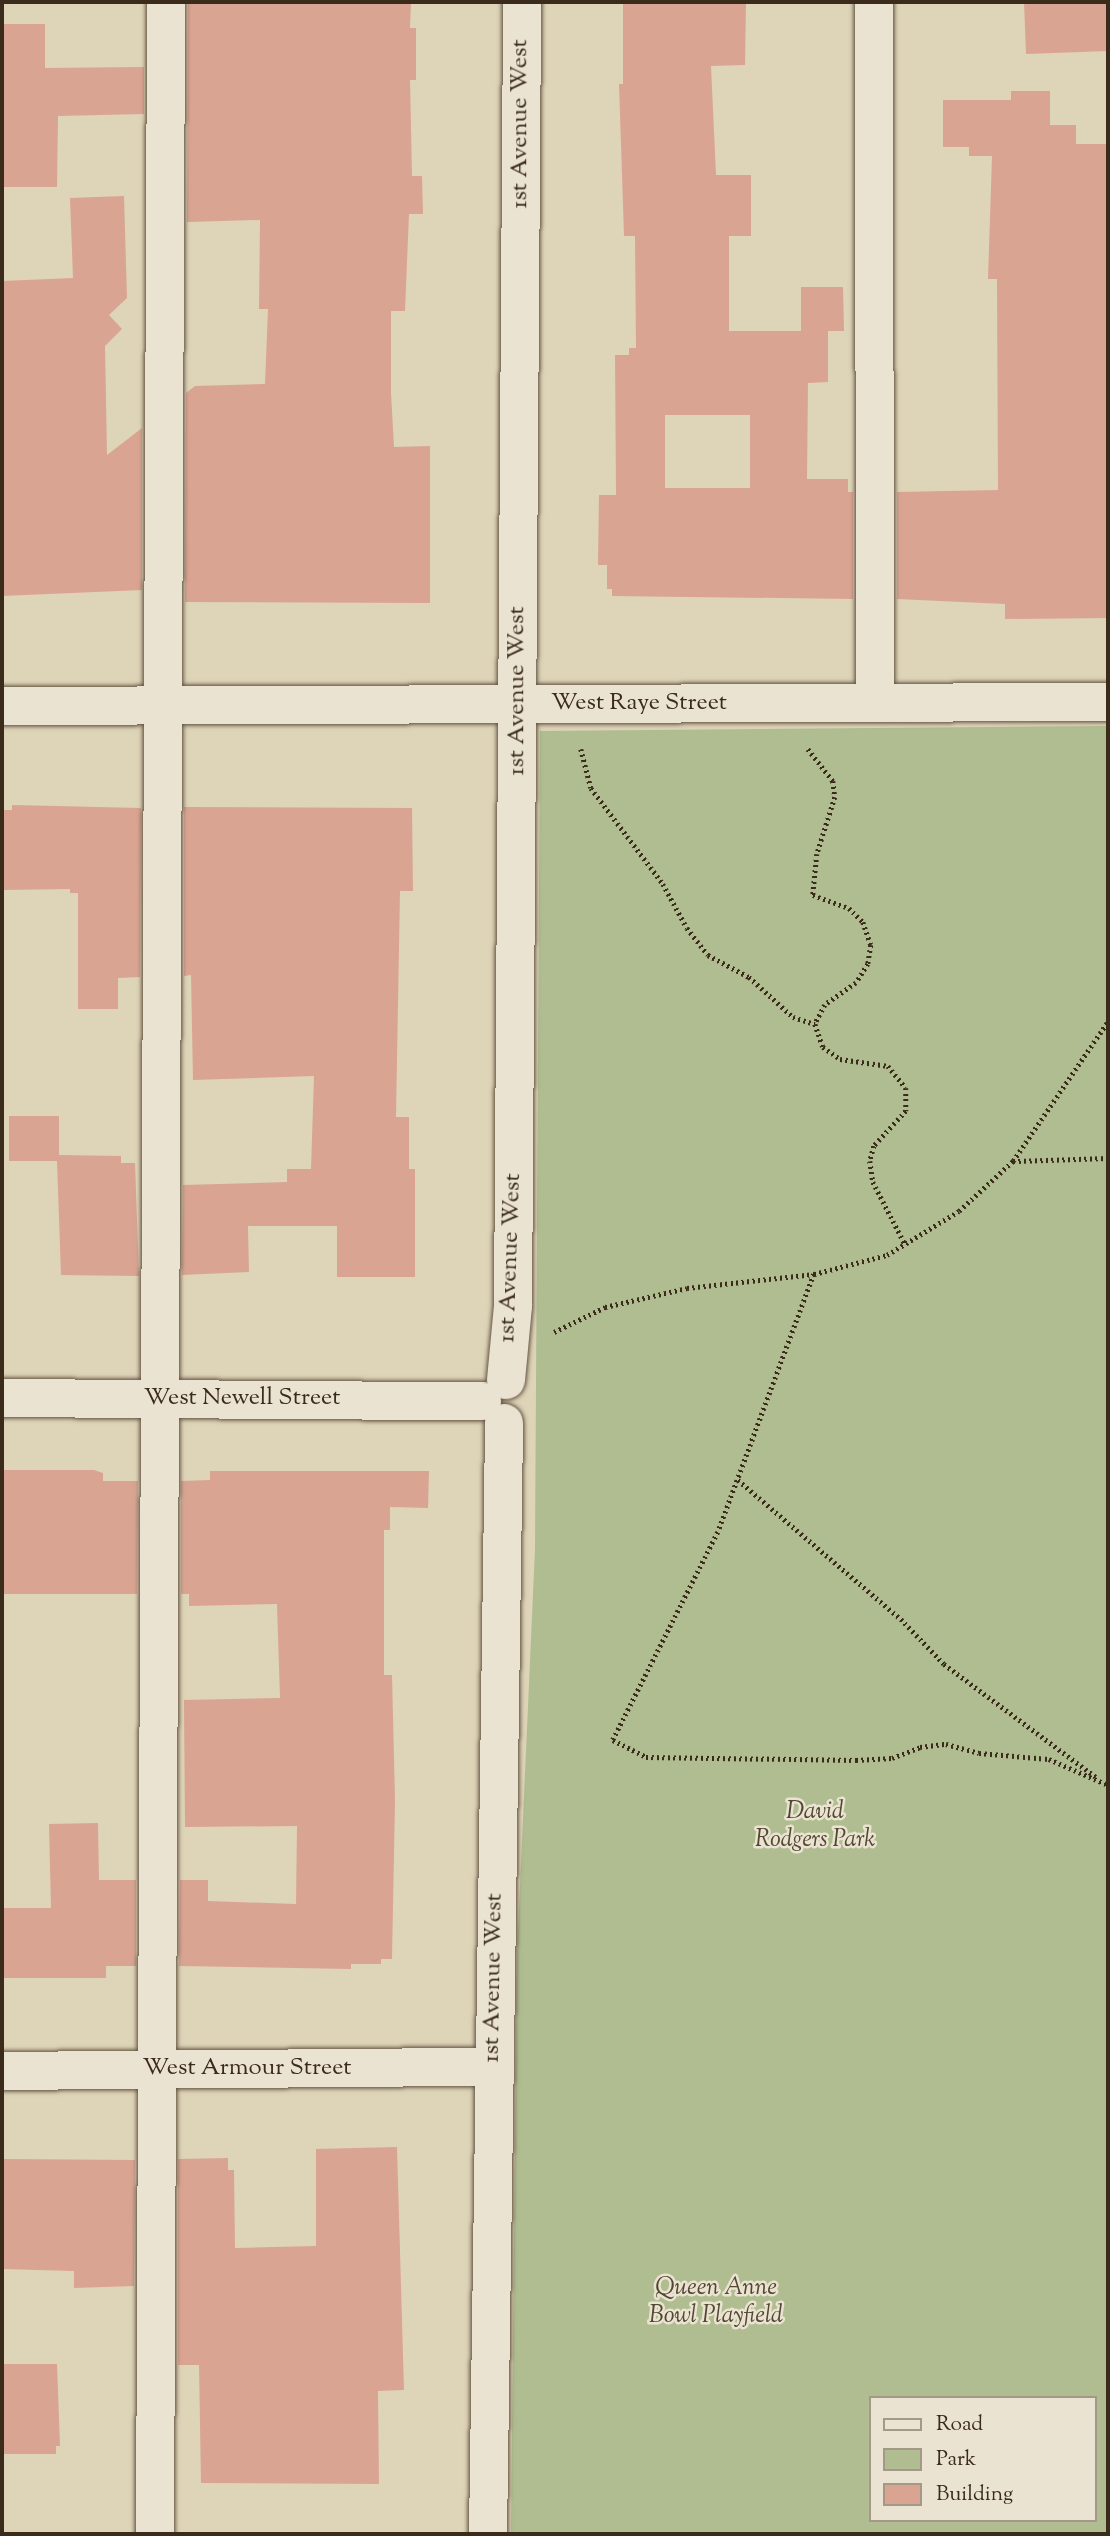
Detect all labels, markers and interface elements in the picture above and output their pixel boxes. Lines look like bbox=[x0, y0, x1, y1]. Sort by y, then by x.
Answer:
street label: 1st Avenue West bbox=[507, 39, 535, 209]
street label: 1st Avenue West bbox=[504, 606, 532, 776]
street label: West Raye Street bbox=[551, 690, 727, 718]
street label: 1st Avenue West bbox=[494, 1173, 528, 1343]
street label: West Newell Street bbox=[144, 1385, 340, 1413]
park label: David Rodgers Park bbox=[755, 1799, 875, 1855]
street label: 1st Avenue West bbox=[478, 1893, 510, 2063]
street label: West Armour Street bbox=[143, 2055, 351, 2083]
park label: Queen Anne Bowl Playfield bbox=[649, 2275, 783, 2331]
legend bbox=[869, 2396, 1096, 2522]
text: Road bbox=[936, 2410, 983, 2440]
text: Park bbox=[936, 2445, 976, 2475]
text: Building bbox=[936, 2480, 1013, 2510]

